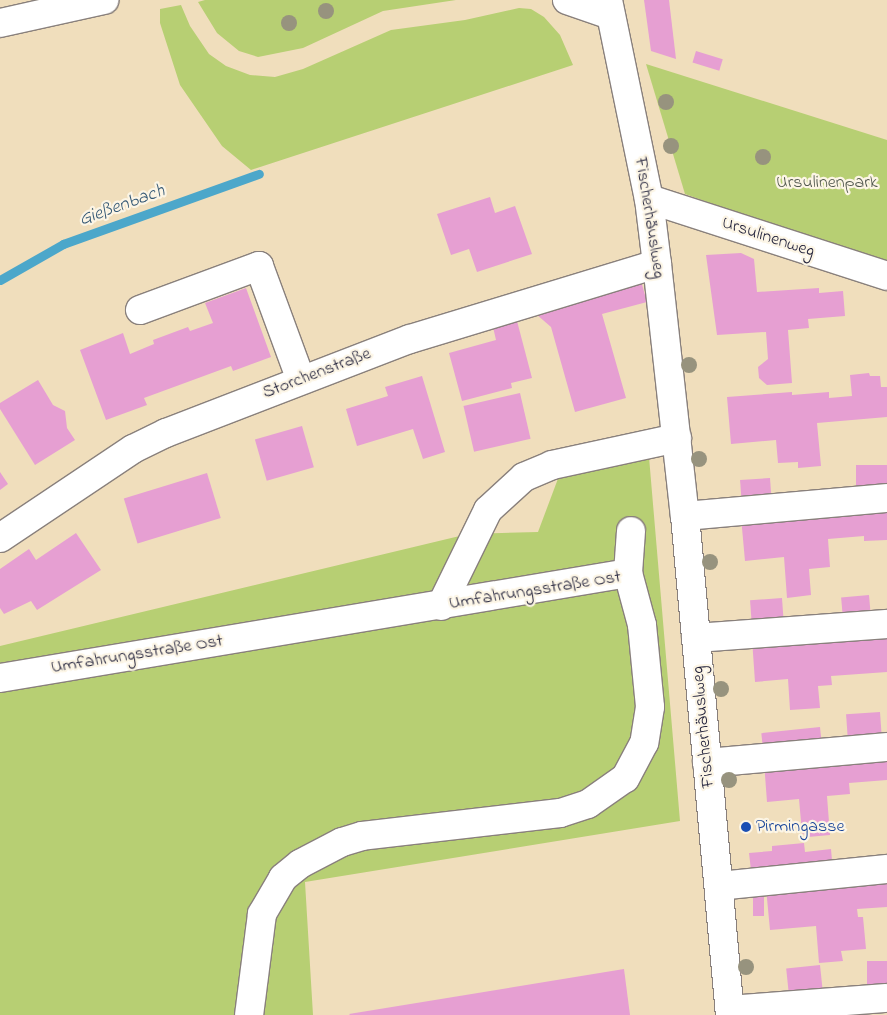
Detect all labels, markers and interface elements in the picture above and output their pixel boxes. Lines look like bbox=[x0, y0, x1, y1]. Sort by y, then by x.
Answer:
street label: Fischerhäuslweg bbox=[629, 156, 669, 280]
park label: Ursulinenpark bbox=[776, 172, 878, 194]
water label: Gießenbach bbox=[76, 180, 168, 232]
street label: Ursulinenweg bbox=[719, 213, 817, 263]
street label: Storchenstraße bbox=[260, 343, 374, 405]
street label: Umfahrungsstraße Ost bbox=[448, 567, 622, 615]
street label: Umfahrungsstraße Ost bbox=[50, 631, 224, 679]
street label: Fischerhäuslweg bbox=[688, 665, 720, 789]
place label: Pirmingasse bbox=[756, 816, 844, 838]
marker: Pirmingasse bbox=[740, 821, 752, 833]

